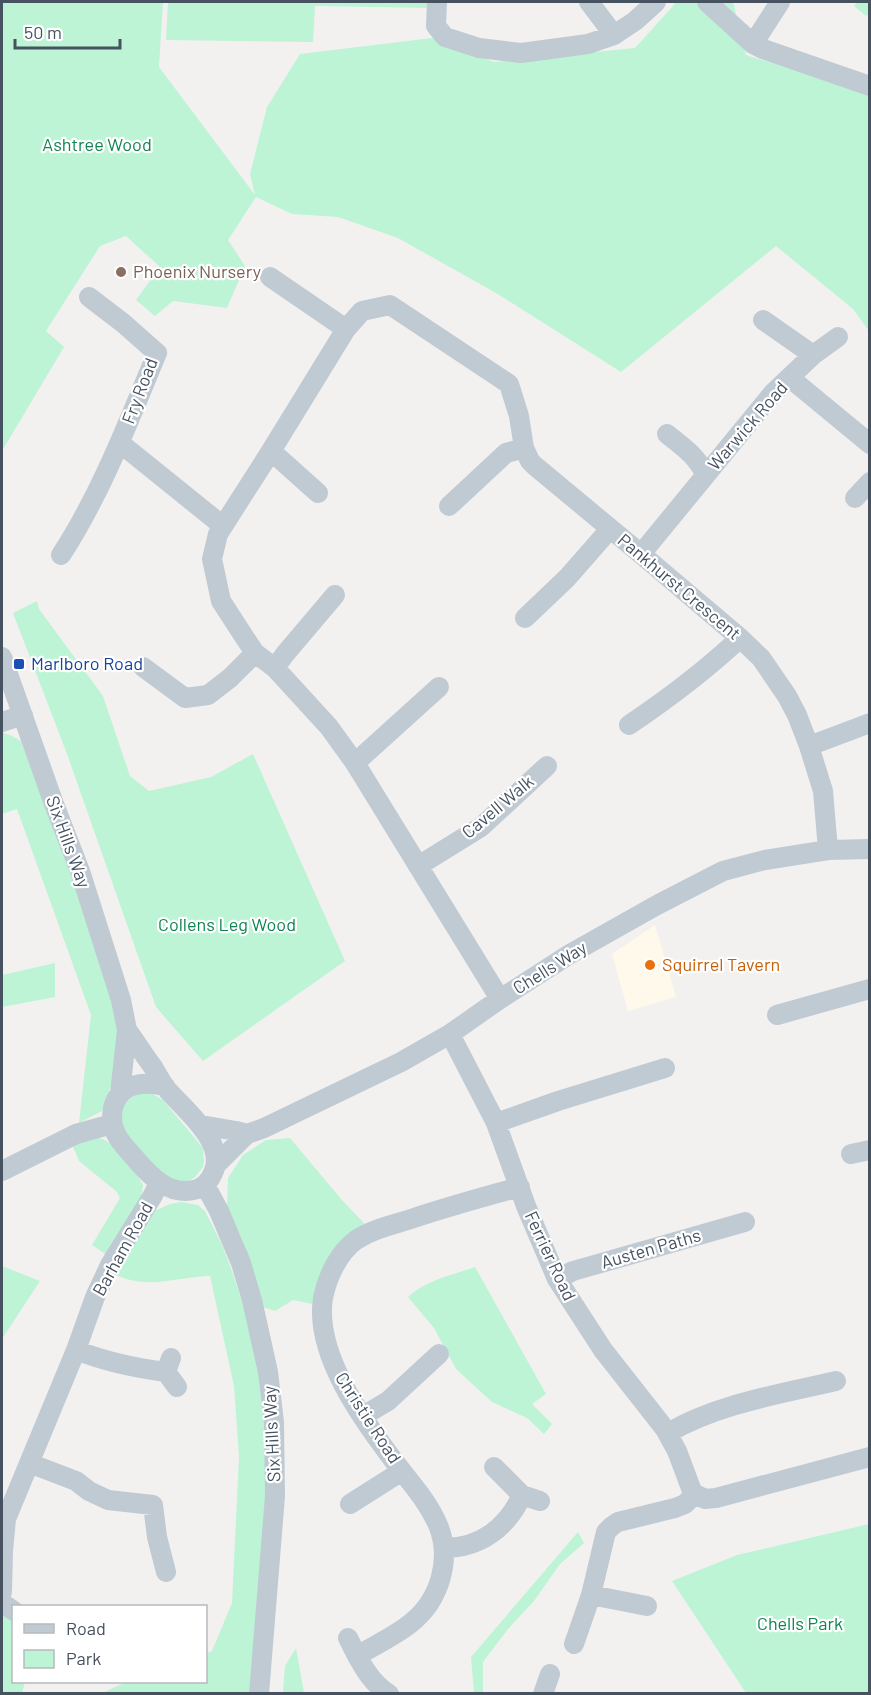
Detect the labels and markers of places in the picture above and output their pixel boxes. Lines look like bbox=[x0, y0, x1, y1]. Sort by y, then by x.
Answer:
place label: Phoenix Nursery bbox=[133, 260, 261, 282]
marker: Phoenix Nursery bbox=[114, 265, 128, 279]
place label: Marlboro Road bbox=[31, 652, 143, 674]
marker: Marlboro Road bbox=[12, 657, 26, 671]
place label: Squirrel Tavern bbox=[662, 953, 780, 975]
marker: Squirrel Tavern bbox=[643, 958, 657, 972]

